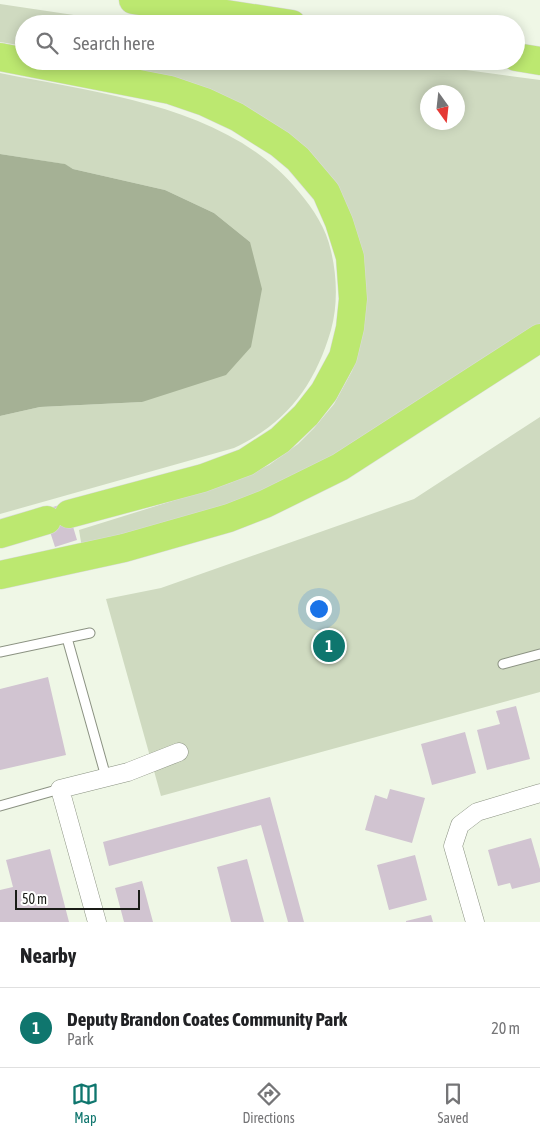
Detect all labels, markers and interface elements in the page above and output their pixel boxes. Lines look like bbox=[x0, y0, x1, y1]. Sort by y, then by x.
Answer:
search box bbox=[15, 15, 525, 70]
icon: search bbox=[33, 29, 61, 57]
text: Search here bbox=[73, 32, 155, 54]
north arrow bbox=[420, 85, 465, 130]
your location bbox=[306, 596, 332, 622]
pin: 1 bbox=[313, 627, 345, 665]
scale bar bbox=[15, 887, 140, 910]
text: 50 m bbox=[22, 891, 47, 907]
text: Nearby bbox=[20, 943, 76, 967]
text: Deputy Brandon Coates Community Park bbox=[67, 1008, 347, 1030]
text: 1 bbox=[32, 1019, 40, 1037]
text: 20 m bbox=[491, 1019, 520, 1037]
text: Park bbox=[67, 1030, 94, 1048]
tab: Map bbox=[71, 1080, 99, 1126]
tab: Directions bbox=[242, 1080, 295, 1126]
tab: Saved bbox=[438, 1080, 469, 1126]

